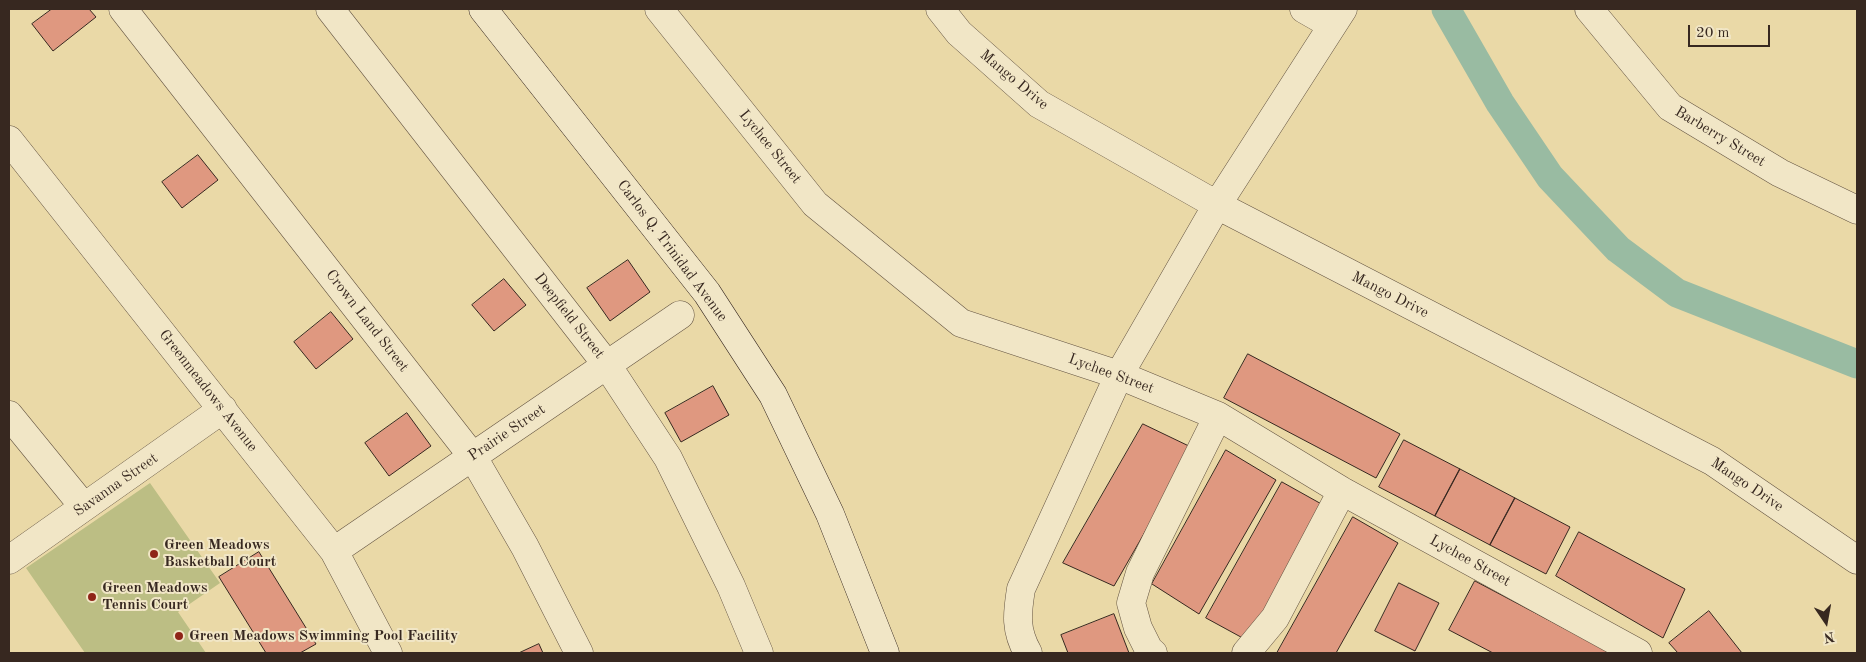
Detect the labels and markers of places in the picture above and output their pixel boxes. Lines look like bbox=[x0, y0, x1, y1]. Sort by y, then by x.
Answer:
place label: Green Meadows Basketball Court bbox=[164, 536, 276, 571]
marker: Green Meadows Basketball Court bbox=[148, 548, 160, 560]
place label: Green Meadows Tennis Court bbox=[102, 579, 208, 614]
marker: Green Meadows Tennis Court bbox=[86, 591, 98, 603]
place label: Green Meadows Swimming Pool Facility bbox=[189, 627, 458, 645]
marker: Green Meadows Swimming Pool Facility bbox=[173, 630, 185, 642]

